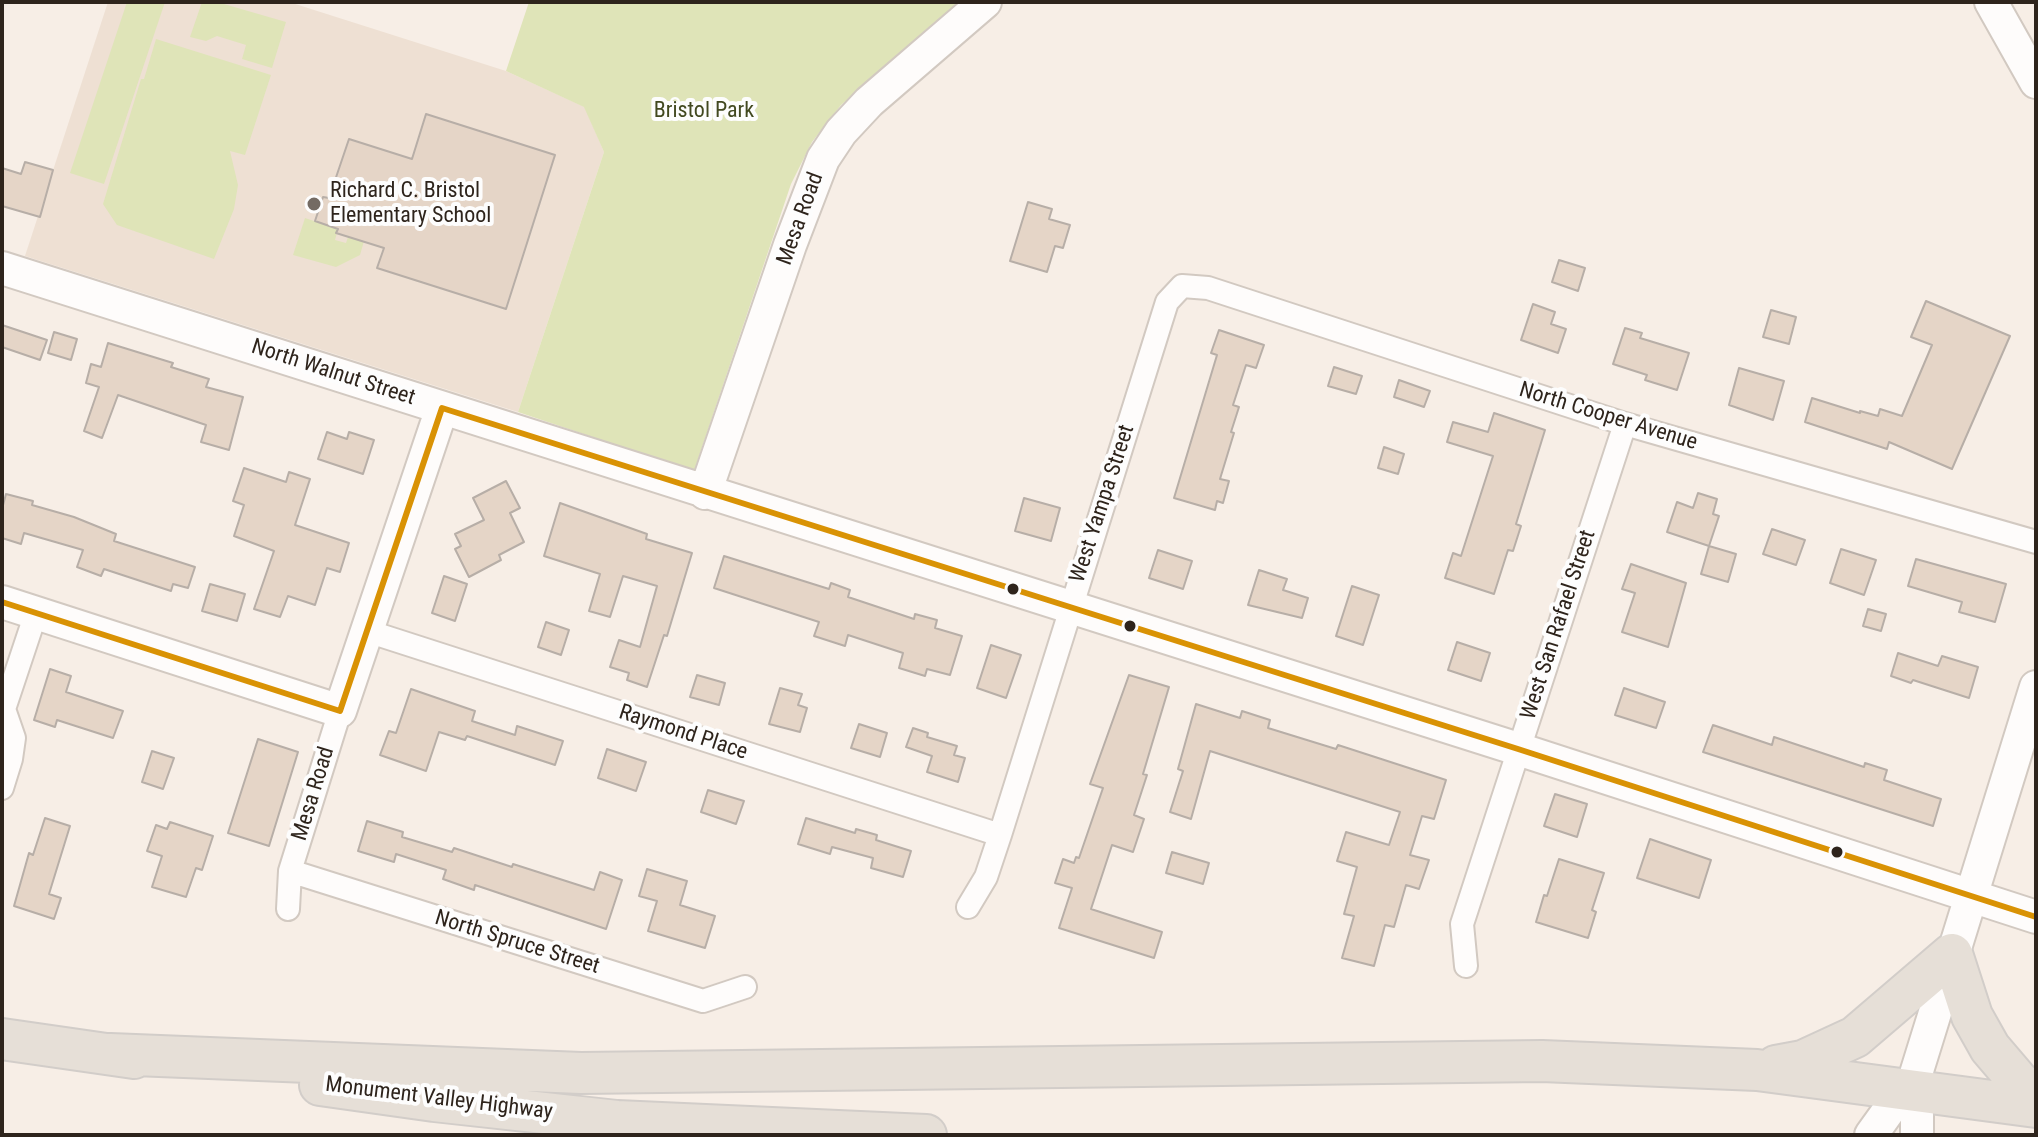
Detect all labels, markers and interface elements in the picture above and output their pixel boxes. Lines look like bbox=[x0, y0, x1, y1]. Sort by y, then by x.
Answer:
park label: Bristol Park bbox=[654, 98, 754, 124]
street label: Mesa Road bbox=[772, 169, 830, 269]
place label: Richard C. Bristol Elementary School bbox=[330, 178, 491, 230]
marker: Richard C. Bristol Elementary School bbox=[305, 195, 323, 213]
street label: North Walnut Street bbox=[248, 334, 418, 412]
street label: North Cooper Avenue bbox=[1516, 377, 1700, 457]
street label: West Yampa Street bbox=[1065, 422, 1141, 586]
street label: West San Rafael Street bbox=[1516, 527, 1602, 723]
unlabelled marker bbox=[1005, 581, 1021, 597]
unlabelled marker bbox=[1122, 618, 1138, 634]
street label: Raymond Place bbox=[615, 700, 751, 766]
street label: Mesa Road bbox=[287, 744, 341, 844]
unlabelled marker bbox=[1829, 844, 1845, 860]
street label: North Spruce Street bbox=[431, 905, 603, 981]
street label: Monument Valley Highway bbox=[324, 1072, 554, 1126]

